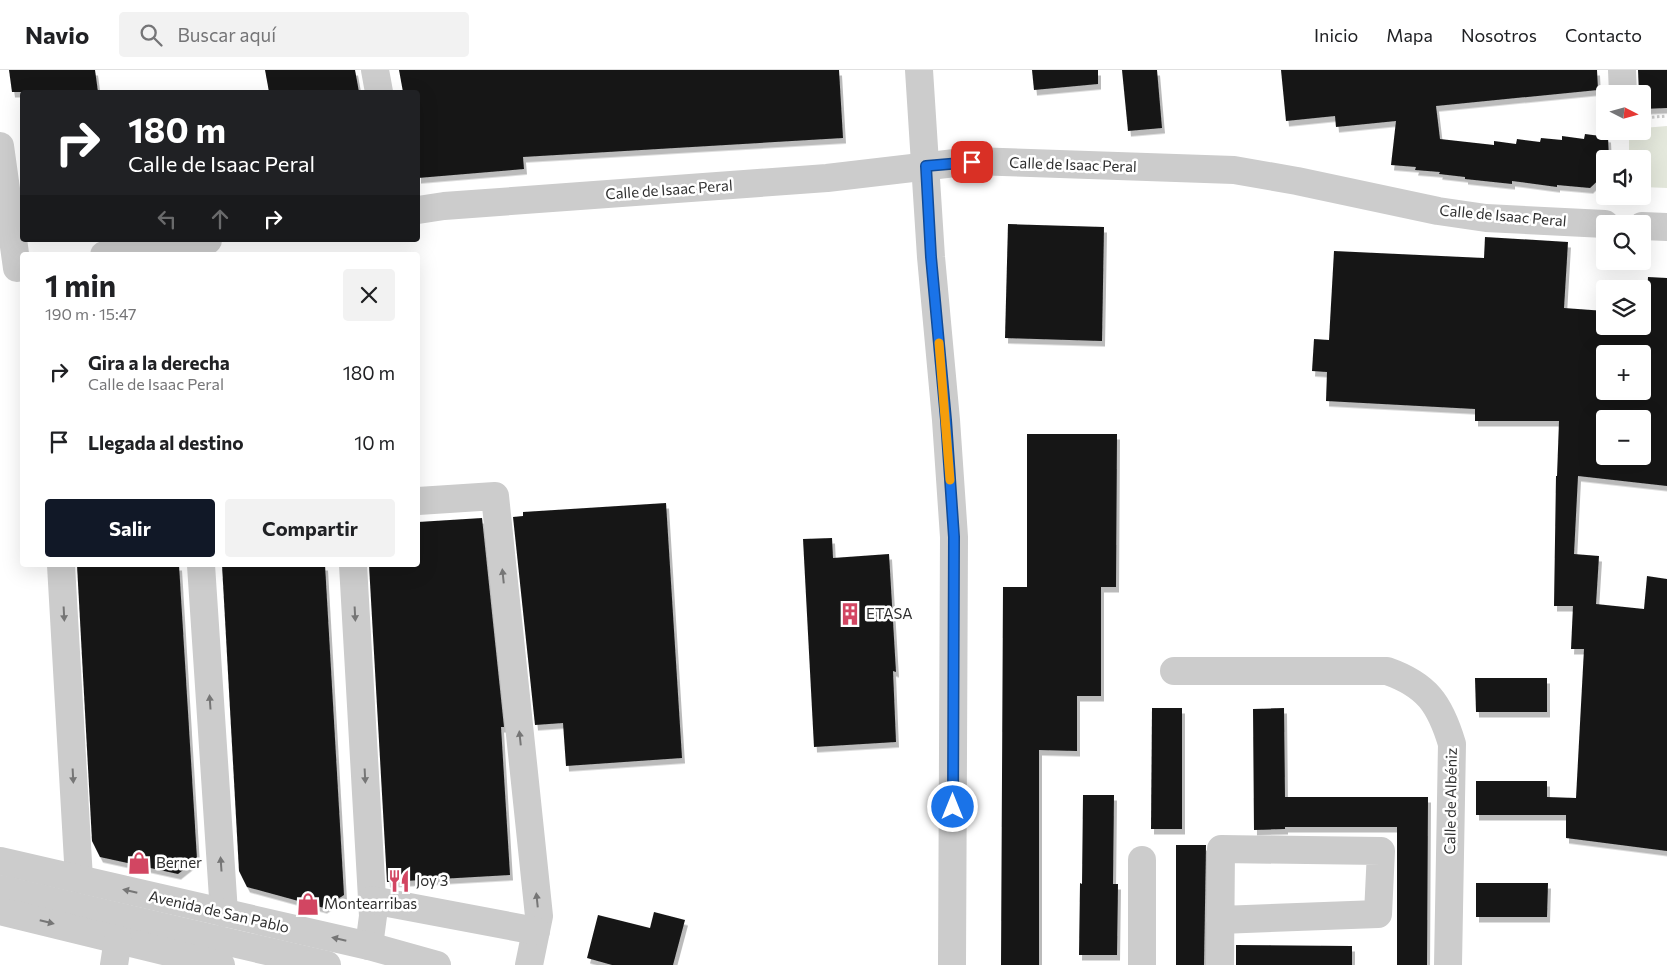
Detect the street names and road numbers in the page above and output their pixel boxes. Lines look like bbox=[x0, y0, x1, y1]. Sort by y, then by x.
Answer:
street label: Calle de Isaac Peral bbox=[1009, 153, 1137, 175]
street label: Calle de Isaac Peral bbox=[605, 176, 733, 202]
street label: Calle de Isaac Peral bbox=[1439, 200, 1567, 230]
street label: Calle de Albéniz bbox=[1440, 747, 1460, 855]
street label: Avenida de San Pablo bbox=[147, 886, 291, 936]

